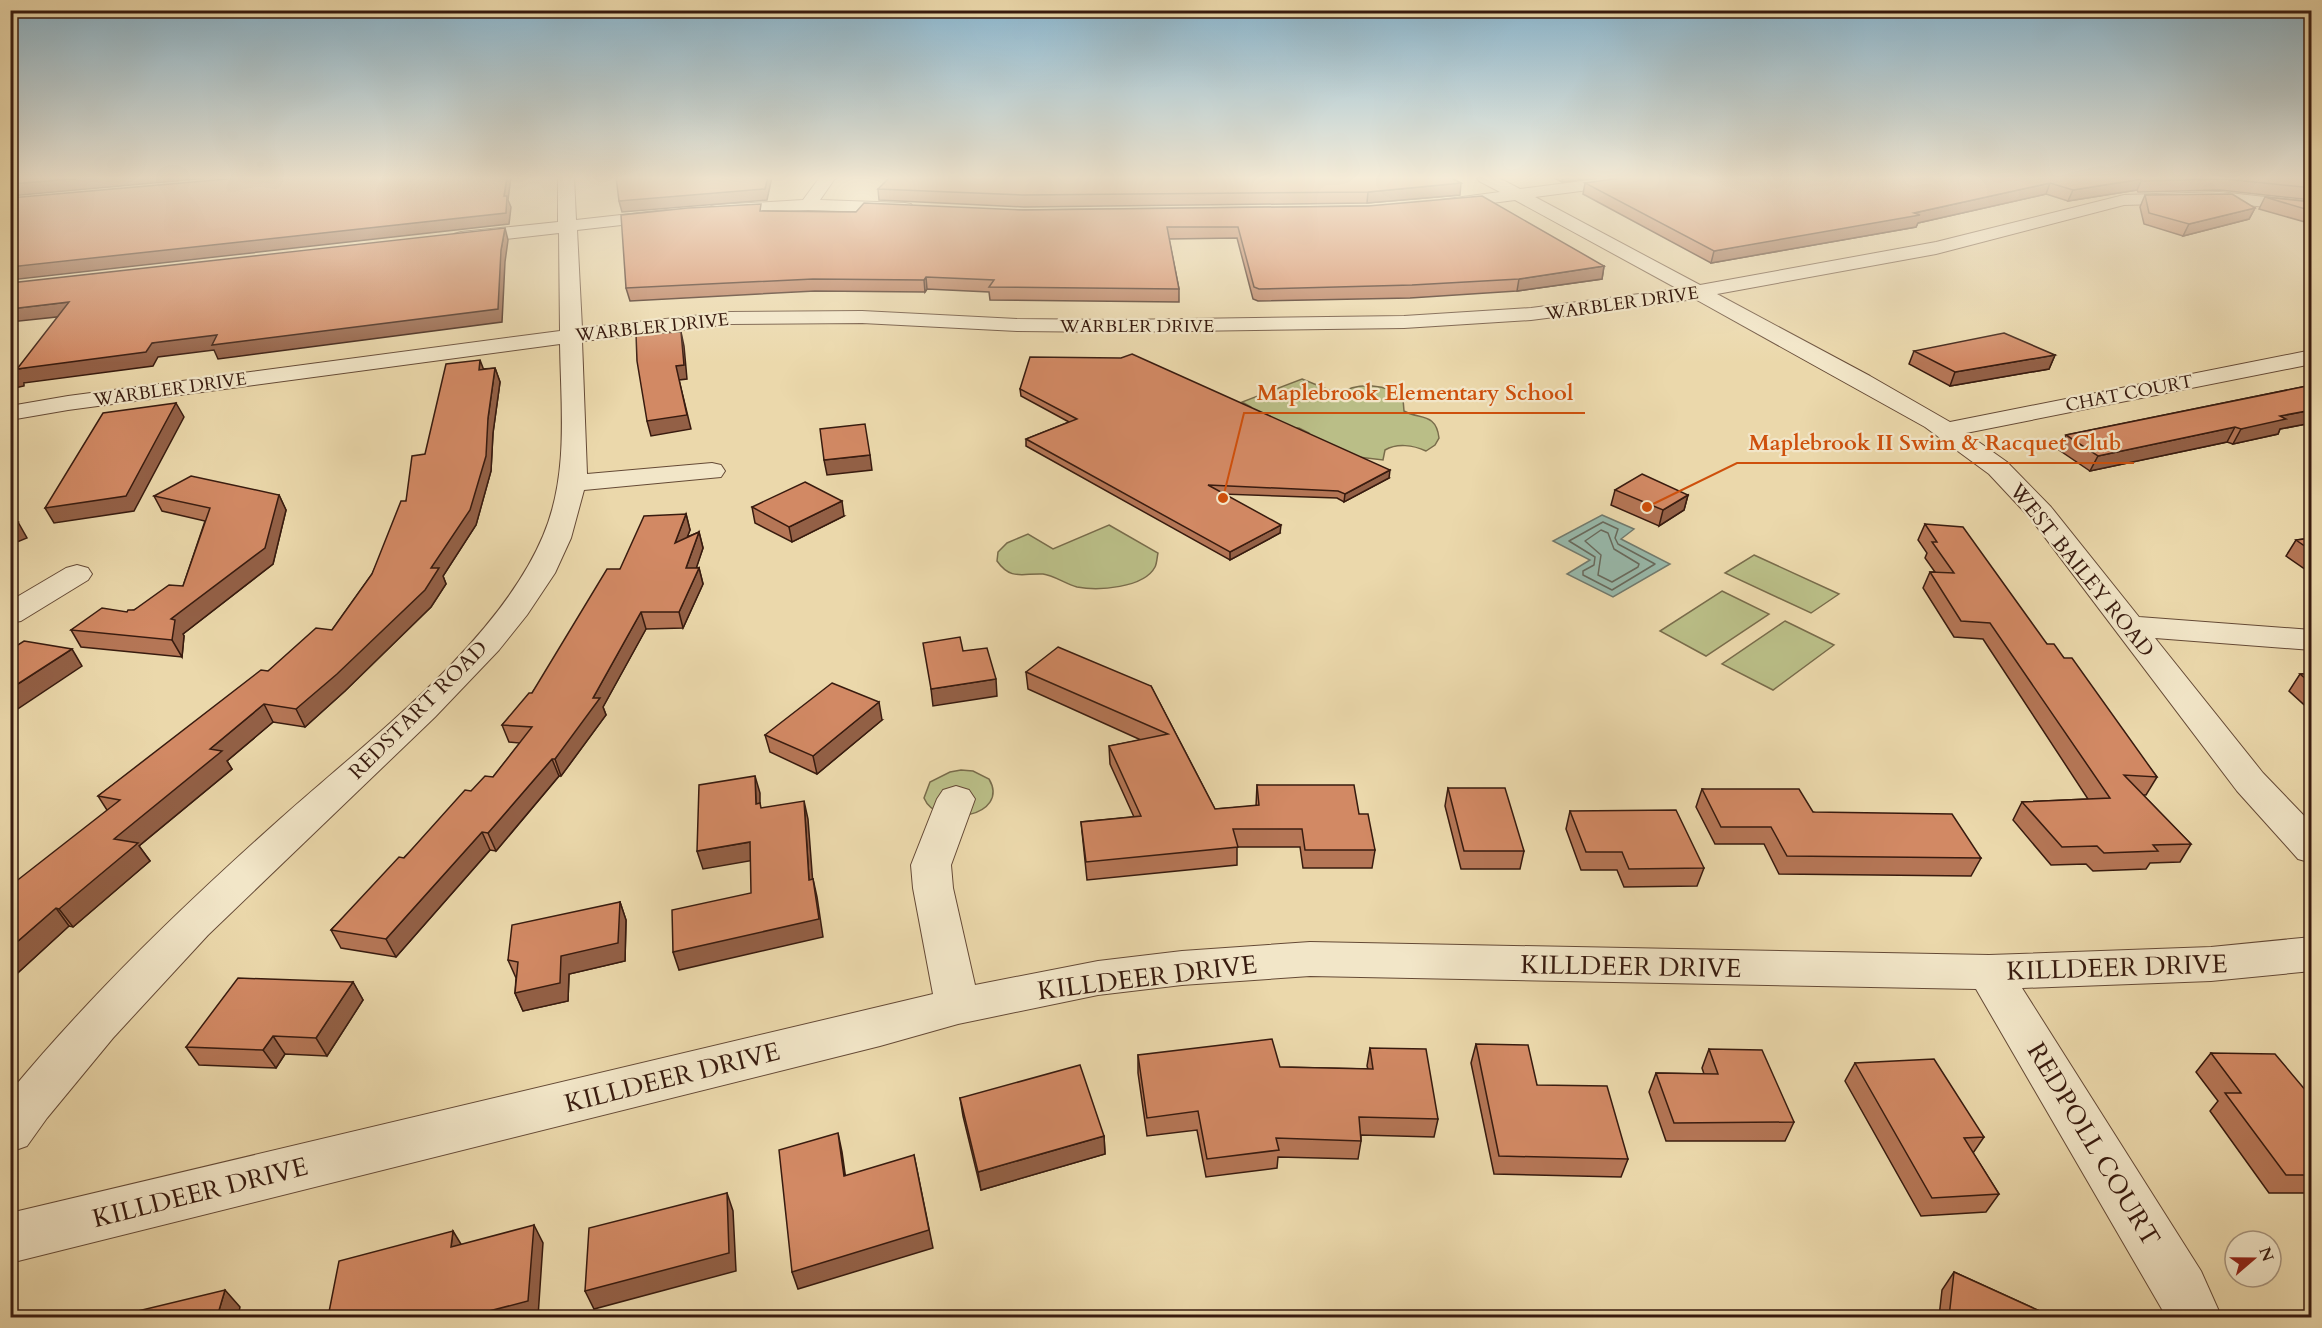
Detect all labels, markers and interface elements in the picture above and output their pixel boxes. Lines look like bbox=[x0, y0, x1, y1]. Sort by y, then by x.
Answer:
street label: WARBLER DRIVE bbox=[1543, 280, 1700, 327]
street label: WARBLER DRIVE bbox=[573, 307, 730, 348]
street label: WARBLER DRIVE bbox=[1059, 314, 1214, 339]
street label: WARBLER DRIVE bbox=[91, 366, 248, 413]
street label: CHAT COURT bbox=[2063, 369, 2195, 418]
callout: Maplebrook Elementary School bbox=[1244, 373, 1585, 413]
text: Maplebrook Elementary School bbox=[1257, 378, 1574, 408]
callout: Maplebrook II Swim & Racquet Club bbox=[1737, 423, 2134, 463]
text: Maplebrook II Swim & Racquet Club bbox=[1748, 428, 2122, 458]
street label: WEST BAILEY ROAD bbox=[2002, 477, 2161, 663]
street label: REDSTART ROAD bbox=[342, 634, 494, 786]
street label: KILLDEER DRIVE bbox=[2006, 946, 2228, 989]
street label: KILLDEER DRIVE bbox=[1035, 947, 1259, 1008]
street label: KILLDEER DRIVE bbox=[1520, 947, 1742, 986]
street label: KILLDEER DRIVE bbox=[561, 1034, 784, 1121]
street label: REDPOLL COURT bbox=[2019, 1036, 2168, 1253]
street label: KILLDEER DRIVE bbox=[89, 1149, 312, 1236]
north arrow bbox=[2223, 1229, 2283, 1289]
text: N bbox=[2253, 1244, 2279, 1265]

